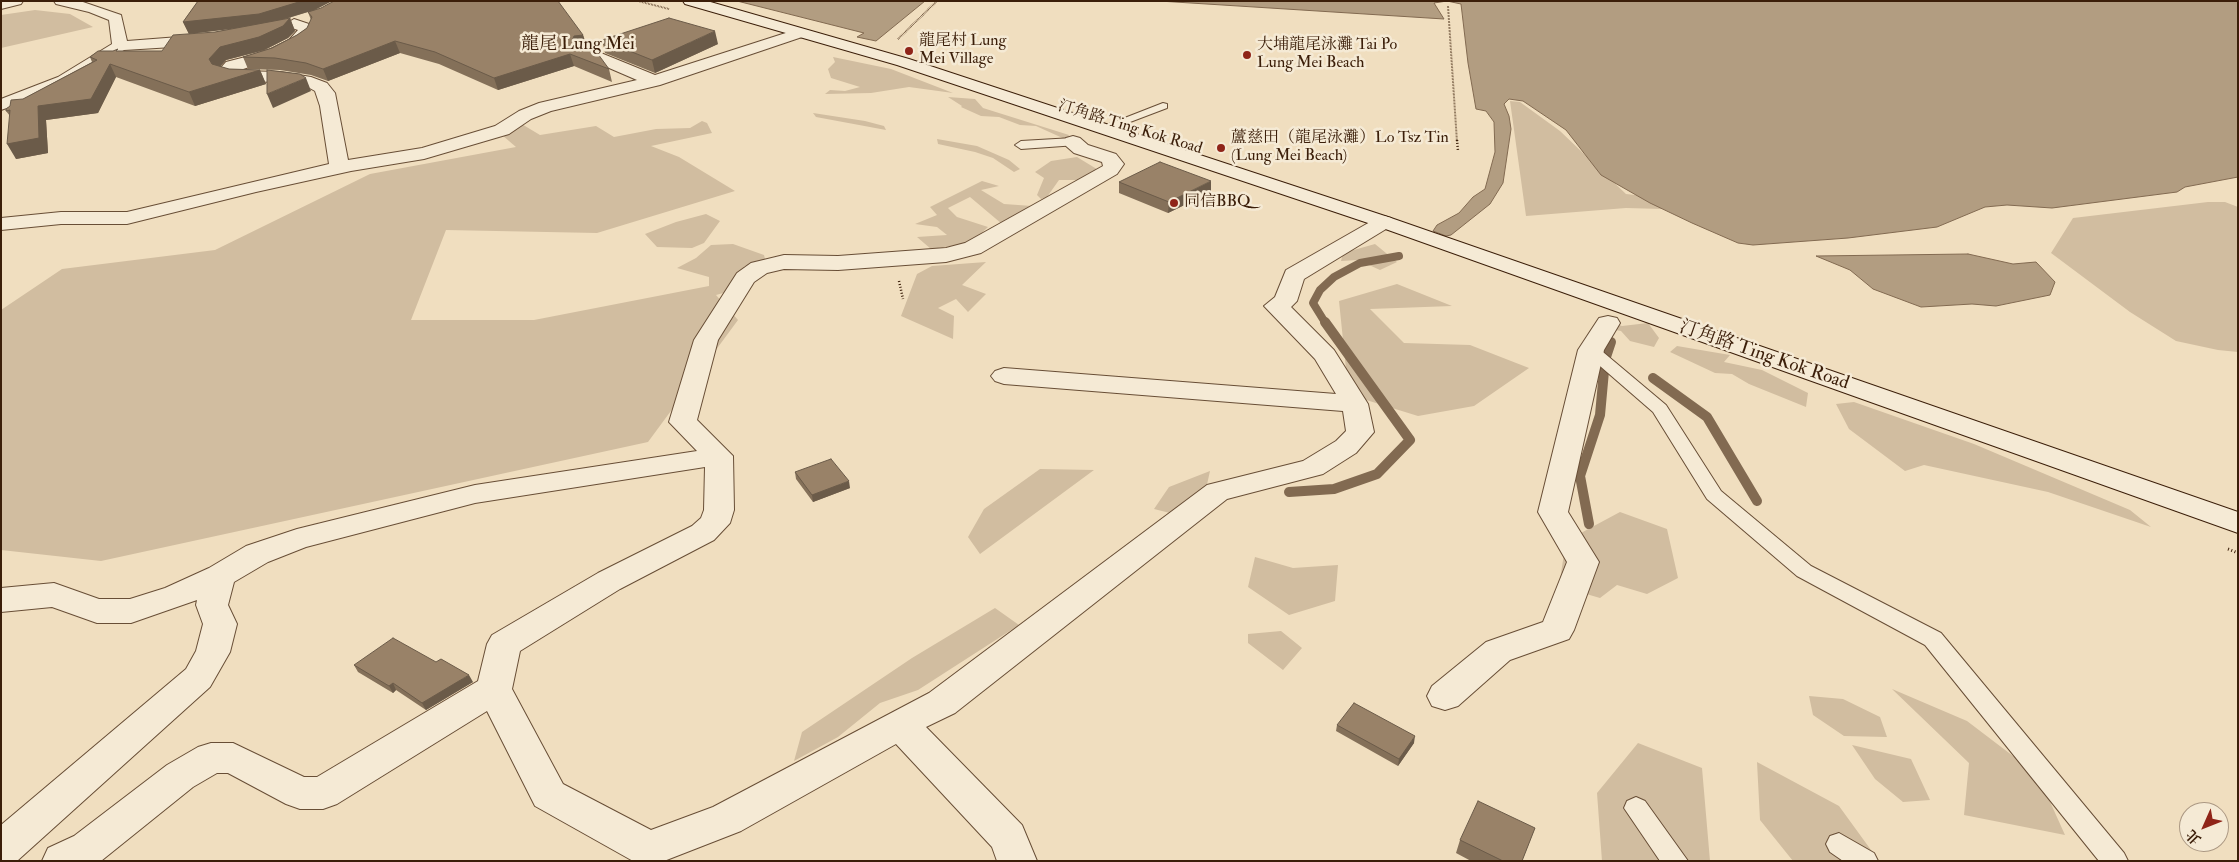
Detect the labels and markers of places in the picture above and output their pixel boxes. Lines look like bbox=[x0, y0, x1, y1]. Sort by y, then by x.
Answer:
place label: 龍尾村 Lung Mei Village bbox=[919, 32, 1006, 70]
place label: 大埔龍尾泳灘 Tai Po Lung Mei Beach bbox=[1257, 36, 1397, 74]
marker: 龍尾村 Lung Mei Village bbox=[903, 45, 915, 57]
marker: 大埔龍尾泳灘 Tai Po Lung Mei Beach bbox=[1241, 49, 1253, 61]
place label: 蘆慈田（龍尾泳灘）Lo Tsz Tin (Lung Mei Beach) bbox=[1231, 129, 1449, 167]
marker: 蘆慈田（龍尾泳灘）Lo Tsz Tin (Lung Mei Beach) bbox=[1215, 142, 1227, 154]
place label: 同信BBQ bbox=[1184, 193, 1250, 213]
marker: 同信BBQ bbox=[1168, 197, 1180, 209]

